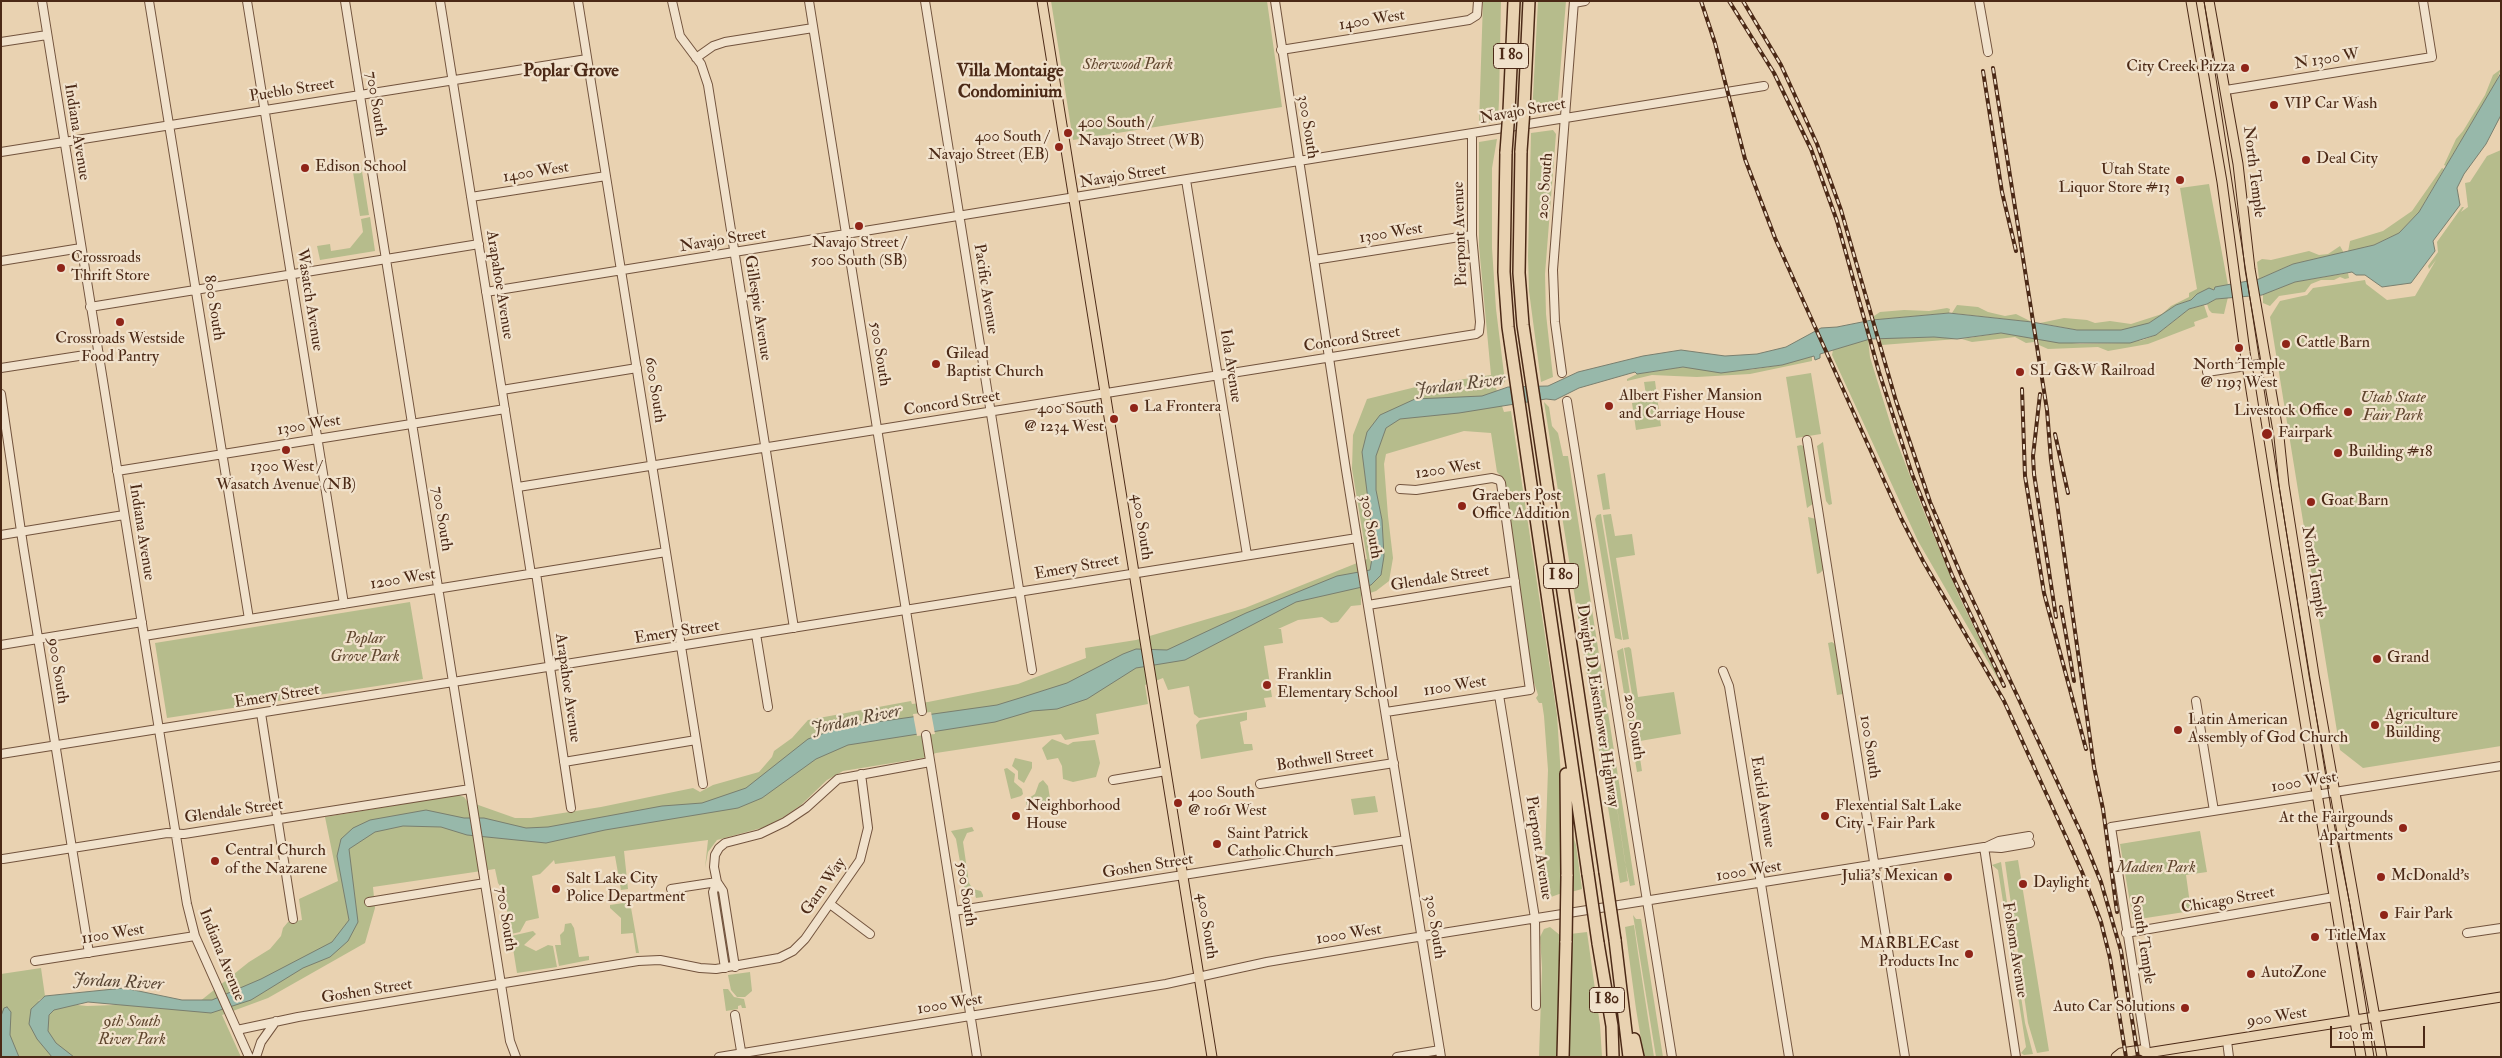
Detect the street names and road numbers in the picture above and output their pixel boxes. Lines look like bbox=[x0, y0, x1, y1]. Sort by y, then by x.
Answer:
street label: 1400 West bbox=[1338, 6, 1406, 36]
road number: I 80 bbox=[1494, 44, 1528, 68]
street label: N 1300 W bbox=[2293, 45, 2361, 75]
street label: 700 South bbox=[360, 70, 390, 138]
street label: Pueblo Street bbox=[248, 75, 336, 107]
street label: Indiana Avenue bbox=[59, 82, 93, 182]
street label: 300 South bbox=[1292, 94, 1322, 160]
street label: Navajo Street bbox=[1478, 95, 1568, 129]
street label: North Temple bbox=[2238, 125, 2268, 219]
street label: 200 South bbox=[1534, 152, 1558, 220]
street label: 1400 West bbox=[502, 158, 570, 188]
street label: Navajo Street bbox=[1079, 161, 1167, 193]
street label: Pierpont Avenue bbox=[1450, 181, 1472, 287]
street label: 1300 West bbox=[1358, 220, 1424, 248]
street label: Navajo Street bbox=[679, 225, 767, 257]
street label: Arapahoe Avenue bbox=[481, 229, 517, 341]
street label: Pacific Avenue bbox=[968, 242, 1002, 336]
street label: Wasatch Avenue bbox=[291, 248, 327, 352]
street label: Gillespie Avenue bbox=[739, 254, 775, 362]
street label: 800 South bbox=[198, 274, 228, 342]
street label: 500 South bbox=[864, 320, 894, 388]
street label: Concord Street bbox=[1302, 323, 1402, 357]
street label: Iola Avenue bbox=[1215, 328, 1245, 404]
street label: 600 South bbox=[639, 356, 669, 424]
street label: Concord Street bbox=[902, 387, 1002, 421]
street label: 1300 West bbox=[276, 412, 342, 440]
street label: 1200 West bbox=[1414, 456, 1482, 484]
street label: Indiana Avenue bbox=[124, 482, 158, 582]
street label: 700 South bbox=[426, 485, 456, 553]
street label: 400 South bbox=[1126, 493, 1156, 561]
street label: 300 South bbox=[1355, 494, 1385, 560]
street label: North Temple bbox=[2296, 525, 2330, 619]
street label: Emery Street bbox=[1033, 551, 1121, 585]
street label: Glendale Street bbox=[1389, 562, 1491, 596]
road number: I 80 bbox=[1544, 564, 1578, 588]
street label: 1200 West bbox=[369, 565, 437, 595]
street label: Dwight D. Eisenhower Highway bbox=[1571, 603, 1623, 809]
street label: Emery Street bbox=[633, 617, 721, 649]
street label: Arapahoe Avenue bbox=[550, 632, 584, 744]
street label: 900 South bbox=[42, 637, 72, 705]
street label: 1100 West bbox=[1422, 673, 1488, 701]
street label: Emery Street bbox=[233, 681, 321, 713]
street label: 200 South bbox=[1618, 693, 1648, 761]
street label: 100 South bbox=[1855, 714, 1883, 780]
street label: Bothwell Street bbox=[1275, 744, 1375, 776]
street label: Euclid Avenue bbox=[1745, 755, 1779, 849]
street label: 1000 West bbox=[2270, 768, 2338, 798]
street label: Pierpont Avenue bbox=[1520, 795, 1556, 901]
street label: Glendale Street bbox=[183, 796, 285, 828]
street label: Goshen Street bbox=[1101, 850, 1195, 884]
street label: Garn Way bbox=[797, 854, 851, 920]
street label: 1000 West bbox=[1715, 857, 1783, 887]
street label: 500 South bbox=[950, 860, 980, 928]
street label: Chicago Street bbox=[2180, 883, 2276, 919]
street label: 700 South bbox=[490, 885, 520, 953]
street label: 400 South bbox=[1191, 892, 1221, 960]
street label: 300 South bbox=[1419, 894, 1449, 960]
street label: South Temple bbox=[2126, 894, 2158, 986]
street label: Folsom Avenue bbox=[1997, 901, 2031, 999]
street label: Indiana Avenue bbox=[194, 906, 248, 1004]
street label: 1000 West bbox=[1315, 920, 1383, 950]
street label: 1100 West bbox=[80, 921, 146, 949]
street label: Goshen Street bbox=[320, 975, 414, 1009]
road number: I 80 bbox=[1590, 988, 1624, 1012]
street label: 1000 West bbox=[916, 990, 984, 1020]
street label: 900 West bbox=[2246, 1004, 2308, 1032]

